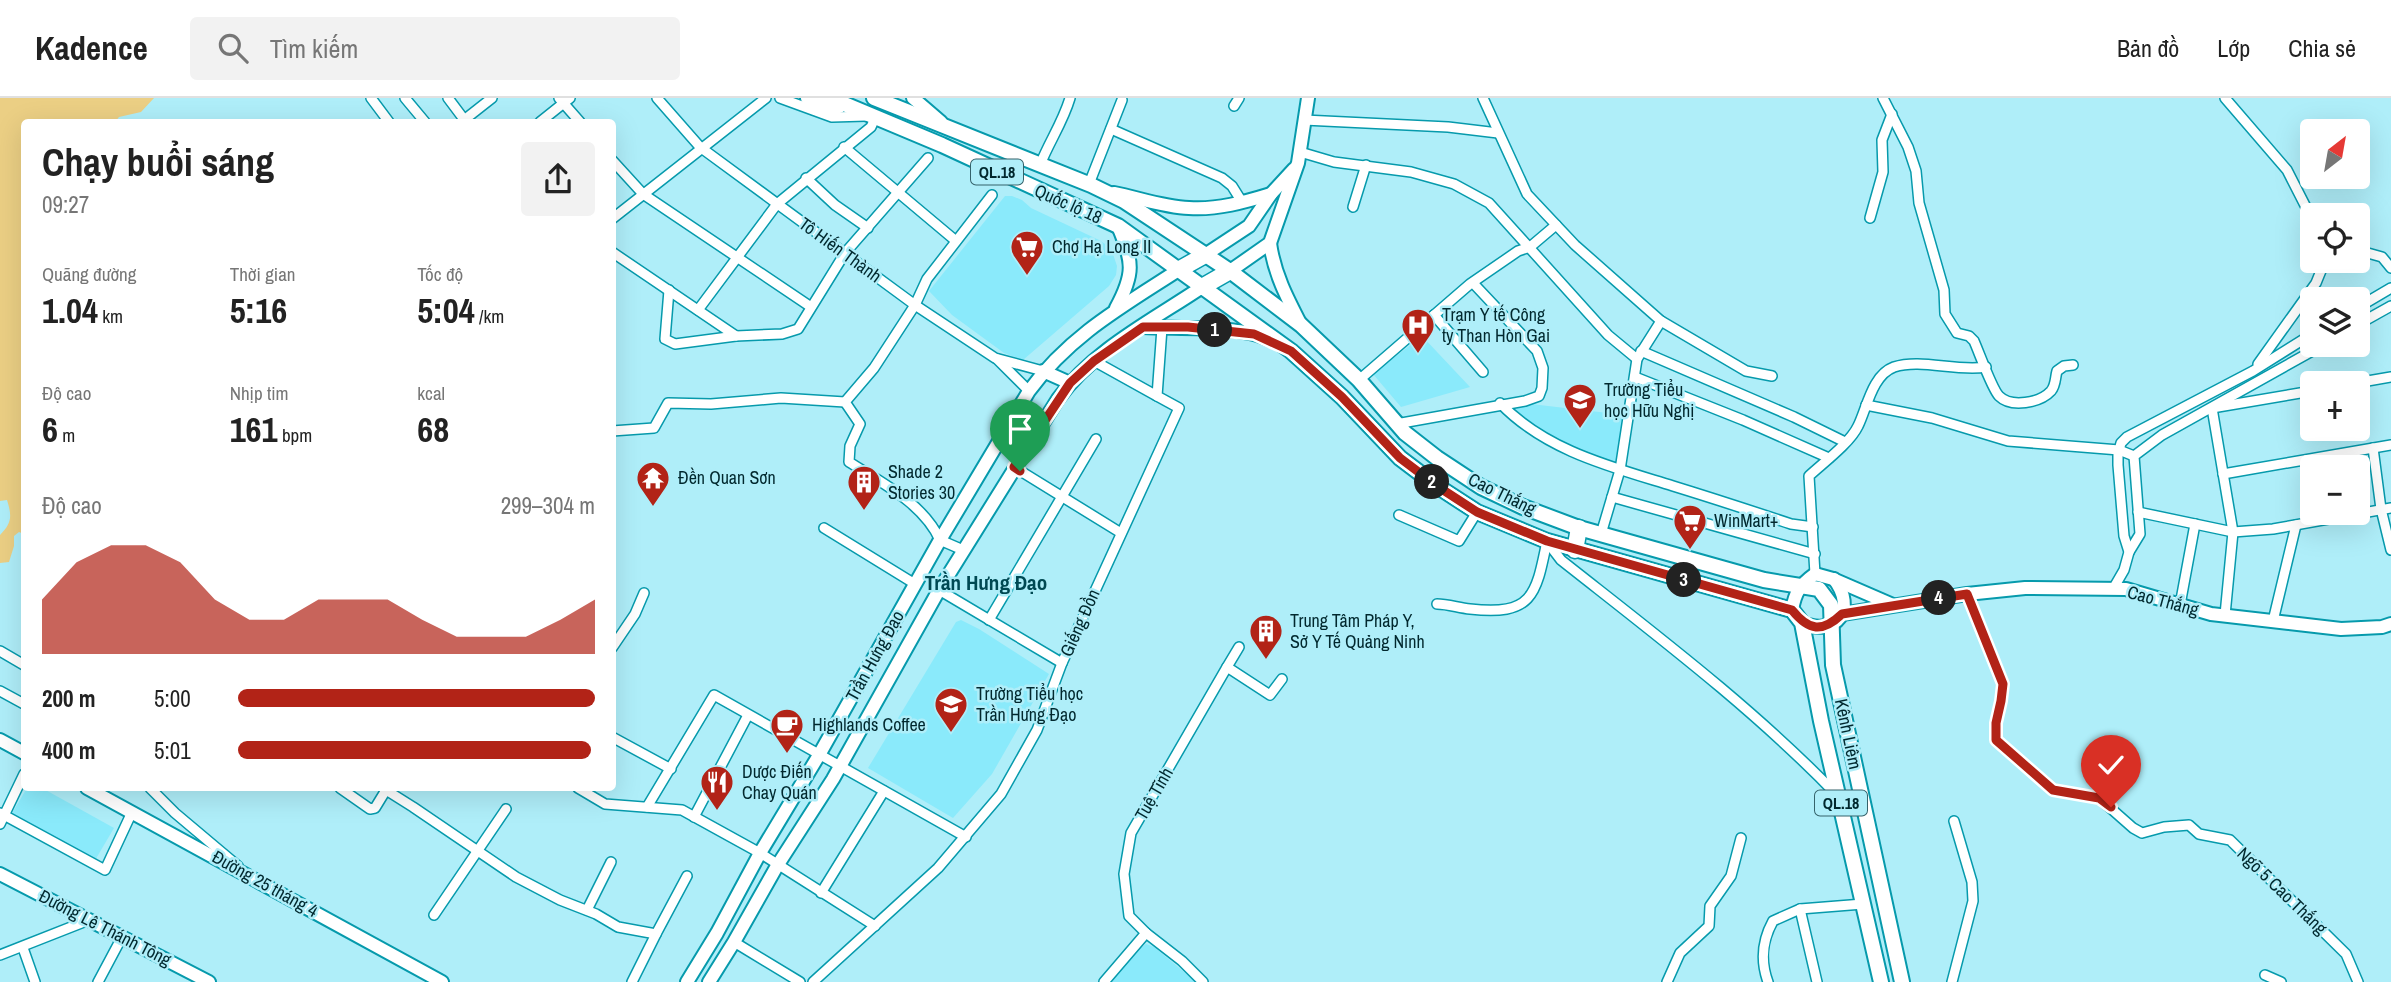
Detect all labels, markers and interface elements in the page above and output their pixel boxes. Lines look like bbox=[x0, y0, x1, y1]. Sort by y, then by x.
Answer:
search box bbox=[190, 17, 680, 80]
text: Kadence bbox=[35, 26, 148, 70]
icon: search bbox=[214, 29, 252, 67]
text: Tìm kiếm bbox=[270, 31, 358, 66]
text: Bản đồ bbox=[2117, 32, 2179, 64]
text: Lớp bbox=[2217, 32, 2250, 64]
text: Chia sẻ bbox=[2288, 32, 2356, 64]
north arrow bbox=[2300, 119, 2370, 189]
map controls bbox=[2300, 119, 2370, 525]
text: Chạy buổi sáng bbox=[42, 137, 274, 188]
button: share bbox=[521, 142, 595, 216]
road number: QL.18 bbox=[971, 159, 1023, 184]
street label: Quốc lộ 18 bbox=[1031, 178, 1106, 229]
text: 09:27 bbox=[42, 189, 89, 220]
button: locate bbox=[2300, 203, 2370, 273]
street label: Tô Hiến Thành bbox=[794, 211, 887, 288]
supermarket icon: Chợ Hạ Long II bbox=[1008, 228, 1046, 277]
place label: Chợ Hạ Long II bbox=[1052, 234, 1151, 259]
text: Quãng đường bbox=[42, 261, 136, 287]
text: Thời gian bbox=[230, 261, 296, 287]
text: Tốc độ bbox=[417, 261, 463, 287]
text: 1.04 bbox=[42, 287, 98, 334]
text: 5:16 bbox=[230, 287, 287, 334]
text: 5:04 bbox=[417, 287, 475, 334]
button: layers bbox=[2300, 287, 2370, 357]
place label: Trạm Y tế Công ty Than Hòn Gai bbox=[1442, 302, 1550, 348]
text: km bbox=[98, 303, 123, 329]
text: /km bbox=[475, 303, 504, 329]
hospital icon: Trạm Y tế Công ty Than Hòn Gai bbox=[1399, 306, 1437, 355]
pin: 1 bbox=[1198, 313, 1232, 348]
text: 1 bbox=[1210, 316, 1219, 342]
button: + bbox=[2300, 371, 2370, 441]
place label: Trường Tiểu học Hữu Nghị bbox=[1604, 377, 1694, 423]
text: Độ cao bbox=[42, 380, 91, 406]
text: Nhịp tim bbox=[230, 380, 289, 406]
text: kcal bbox=[417, 380, 445, 406]
school or university icon: Trường Tiểu học Hữu Nghị bbox=[1561, 381, 1599, 430]
pin bbox=[990, 399, 1050, 471]
text: 6 bbox=[42, 406, 58, 453]
text: 161 bbox=[230, 406, 278, 453]
text: 68 bbox=[417, 406, 449, 453]
icon: arrive bbox=[1001, 410, 1039, 448]
text: m bbox=[58, 422, 75, 448]
text: bpm bbox=[278, 422, 312, 448]
button: − bbox=[2300, 455, 2370, 525]
temple icon: Đền Quan Sơn bbox=[634, 459, 672, 508]
place label: Shade 2 Stories 30 bbox=[888, 459, 955, 505]
building icon: Shade 2 Stories 30 bbox=[845, 463, 883, 512]
pin: 2 bbox=[1414, 464, 1450, 500]
place label: Đền Quan Sơn bbox=[678, 465, 776, 490]
street label: Cao Thắng bbox=[1464, 466, 1541, 521]
text: 2 bbox=[1427, 468, 1436, 494]
text: Độ cao bbox=[42, 490, 102, 521]
text: 299–304 m bbox=[501, 490, 595, 521]
supermarket icon: WinMart+ bbox=[1671, 502, 1709, 551]
place label: WinMart+ bbox=[1714, 508, 1778, 533]
pin: 3 bbox=[1666, 562, 1702, 598]
text: 3 bbox=[1679, 566, 1688, 592]
district label: Trần Hưng Đạo bbox=[925, 568, 1047, 597]
street label: Cao Thắng bbox=[2125, 579, 2202, 622]
pin: 4 bbox=[1922, 580, 1956, 616]
text: 4 bbox=[1934, 584, 1943, 610]
street label: Giếng Đồn bbox=[1054, 585, 1105, 660]
street label: Trần Hưng Đạo bbox=[839, 606, 910, 706]
place label: Trung Tâm Pháp Y, Sở Y Tế Quảng Ninh bbox=[1290, 608, 1425, 654]
building icon: Trung Tâm Pháp Y, Sở Y Tế Quảng Ninh bbox=[1247, 612, 1285, 661]
place label: Trường Tiểu học Trần Hưng Đạo bbox=[976, 681, 1083, 727]
text: 200 m bbox=[42, 683, 95, 714]
text: 5:00 bbox=[154, 683, 191, 714]
school or university icon: Trường Tiểu học Trần Hưng Đạo bbox=[932, 685, 970, 734]
street label: Kênh Liêm bbox=[1829, 696, 1868, 771]
cafe icon: Highlands Coffee bbox=[768, 706, 806, 755]
place label: Highlands Coffee bbox=[812, 712, 926, 737]
text: 400 m bbox=[42, 735, 95, 766]
text: 5:01 bbox=[154, 735, 191, 766]
pin bbox=[2081, 735, 2141, 807]
icon: check bbox=[2092, 746, 2130, 784]
place label: Dược Điến Chay Quán bbox=[742, 759, 817, 805]
restaurant icon: Dược Điến Chay Quán bbox=[698, 763, 736, 812]
street label: Tuệ Tĩnh bbox=[1128, 763, 1179, 825]
road number: QL.18 bbox=[1815, 790, 1867, 816]
street label: Ngõ 5 Cao Thắng bbox=[2232, 841, 2333, 941]
street label: Đường 25 tháng 4 bbox=[208, 844, 323, 923]
street label: Đường Lê Thánh Tông bbox=[35, 883, 176, 972]

